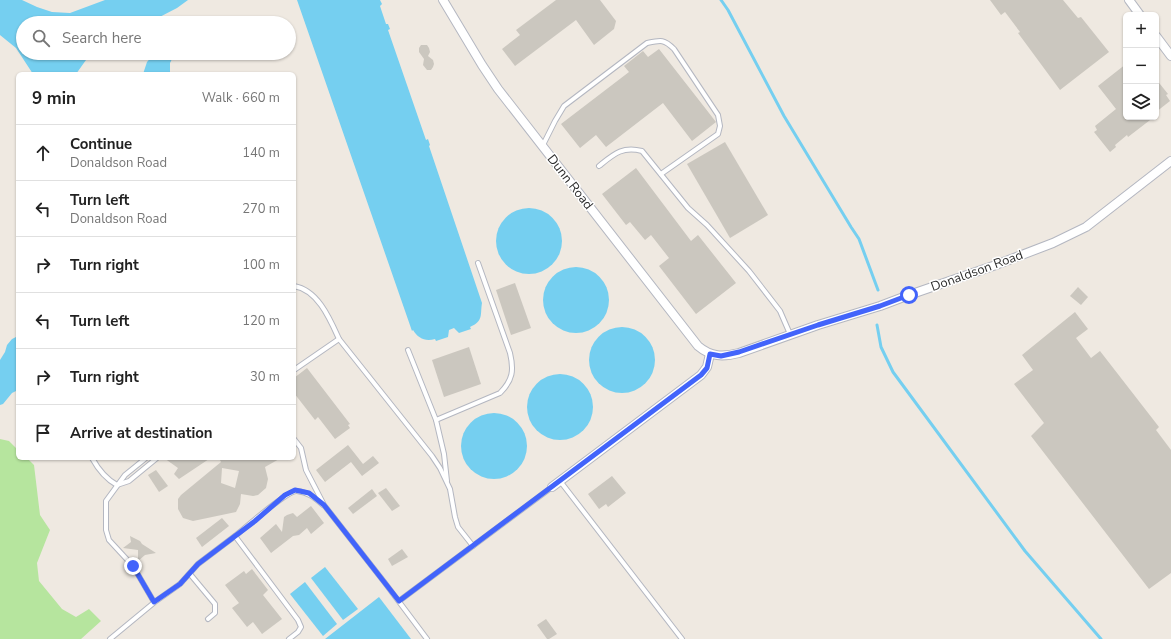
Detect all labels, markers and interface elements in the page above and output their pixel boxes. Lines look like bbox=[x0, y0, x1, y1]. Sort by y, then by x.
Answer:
map controls bbox=[1123, 12, 1159, 120]
button: + bbox=[1123, 12, 1159, 48]
search box bbox=[16, 16, 296, 60]
icon: search bbox=[30, 27, 52, 49]
text: Search here bbox=[62, 28, 142, 48]
button: − bbox=[1123, 48, 1159, 84]
button: layers bbox=[1123, 84, 1159, 120]
text: 9 min bbox=[32, 87, 76, 110]
text: Walk · 660 m bbox=[202, 89, 280, 107]
text: Continue bbox=[70, 134, 132, 154]
icon: ahead bbox=[32, 142, 54, 164]
text: 140 m bbox=[242, 144, 280, 162]
street label: Dunn Road bbox=[543, 151, 597, 213]
text: Donaldson Road bbox=[70, 154, 167, 172]
text: Turn left bbox=[70, 190, 129, 210]
icon: left bbox=[32, 198, 54, 220]
text: 270 m bbox=[242, 200, 280, 218]
text: Donaldson Road bbox=[70, 210, 167, 228]
street label: Donaldson Road bbox=[928, 246, 1026, 296]
icon: right bbox=[32, 254, 54, 276]
text: Turn right bbox=[70, 255, 139, 275]
text: 100 m bbox=[242, 256, 280, 274]
route start bbox=[900, 286, 918, 304]
icon: left bbox=[32, 310, 54, 332]
text: Turn left bbox=[70, 311, 129, 331]
text: 120 m bbox=[242, 312, 280, 330]
icon: right bbox=[32, 366, 54, 388]
text: Turn right bbox=[70, 367, 139, 387]
text: 30 m bbox=[250, 368, 280, 386]
icon: arrive bbox=[32, 422, 54, 444]
text: Arrive at destination bbox=[70, 423, 213, 443]
route end bbox=[124, 557, 142, 575]

